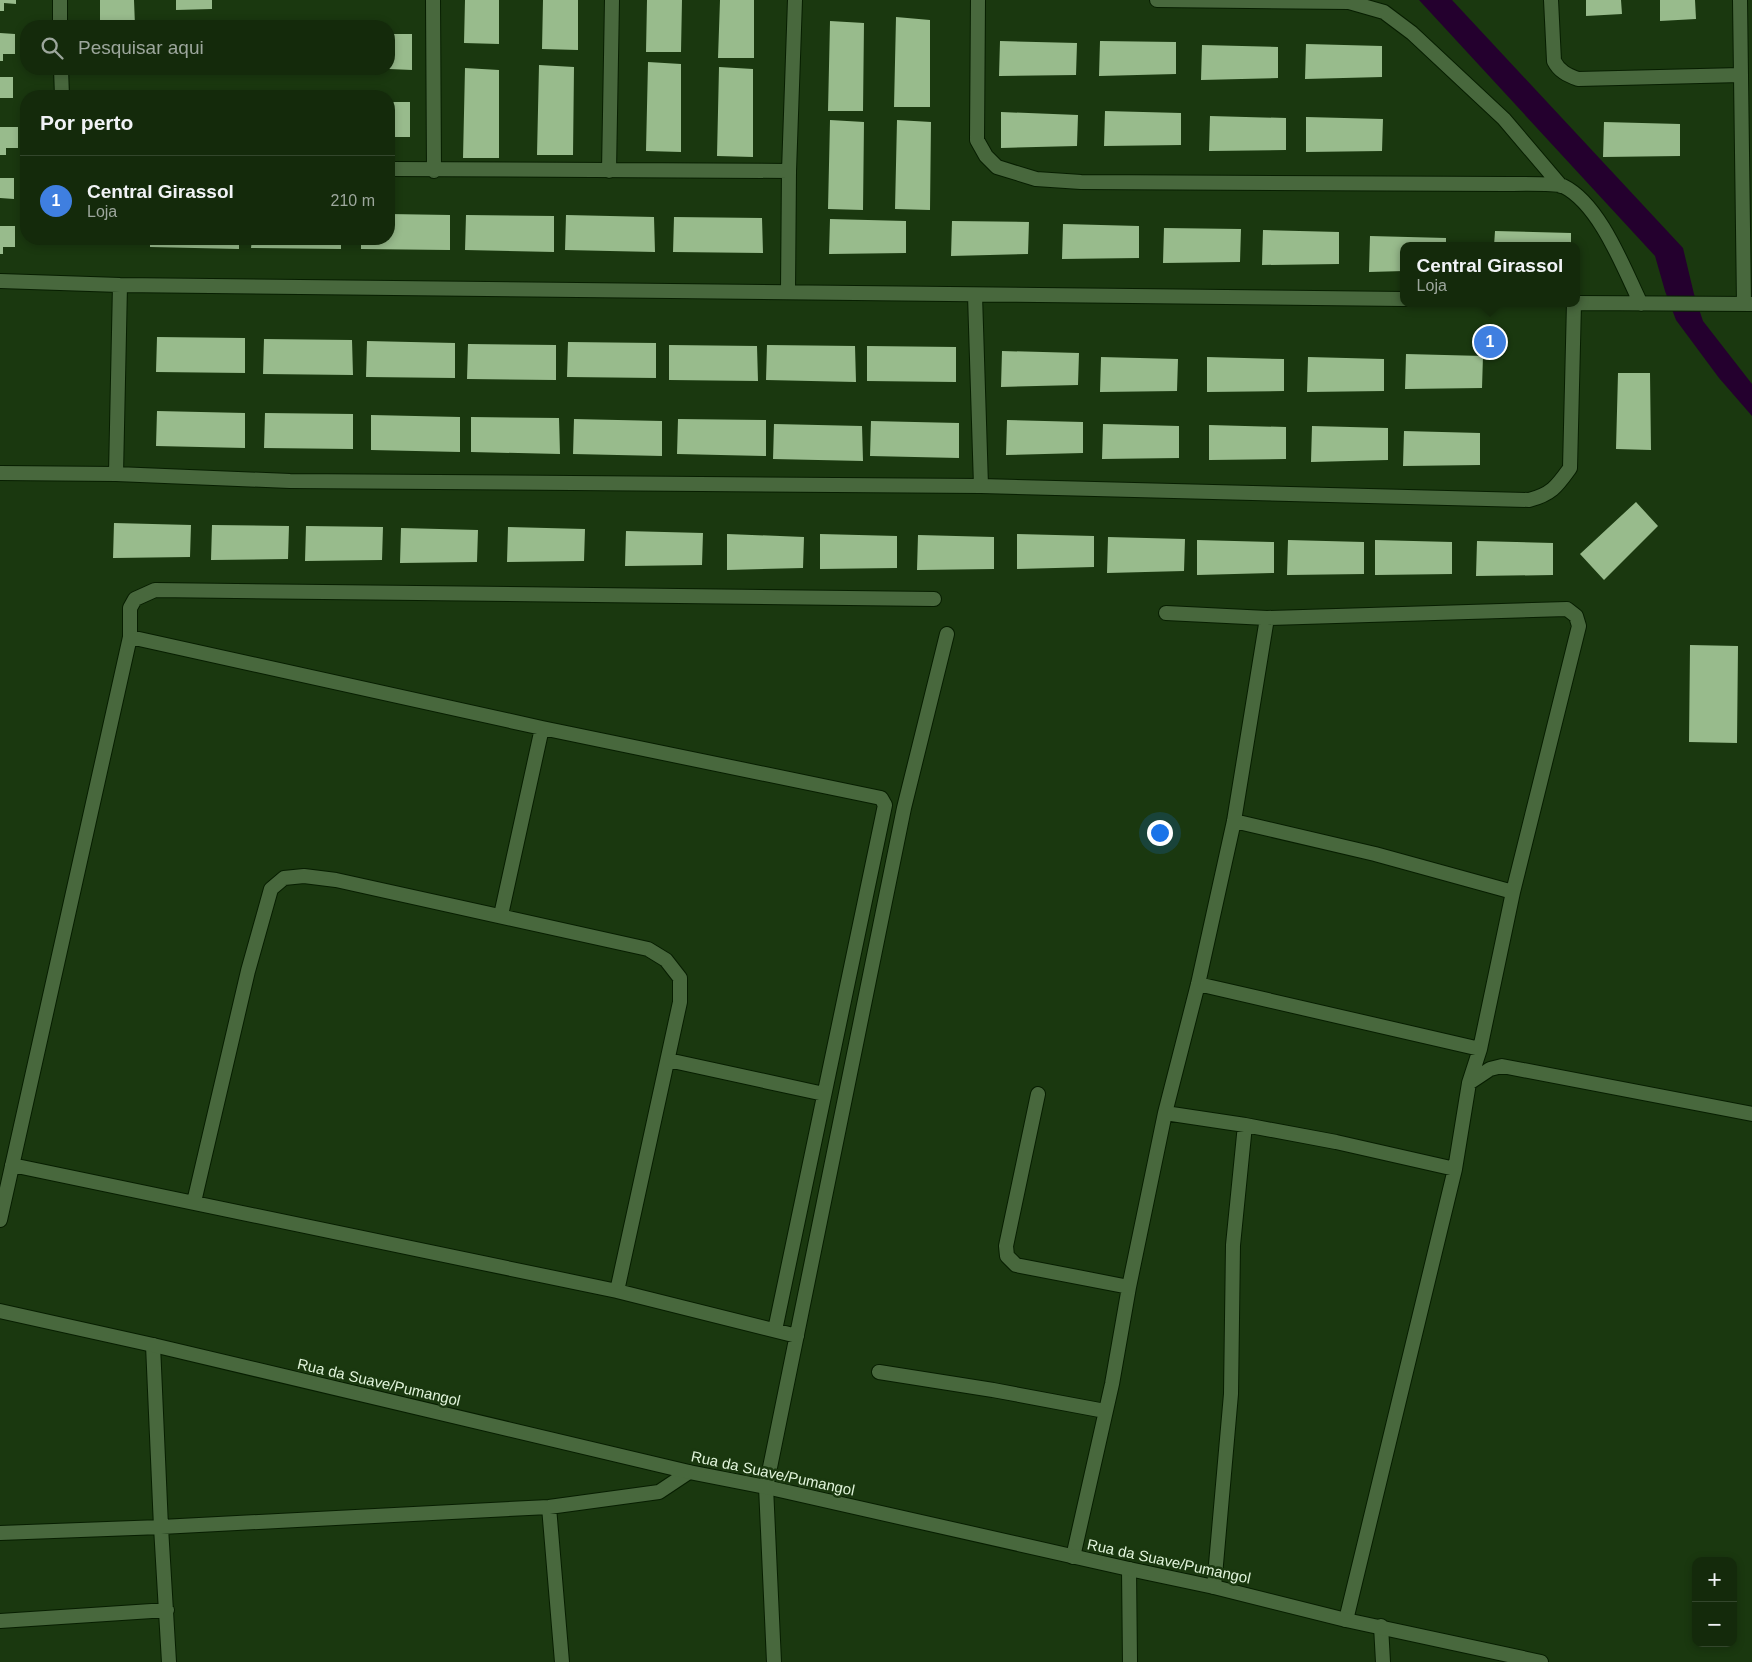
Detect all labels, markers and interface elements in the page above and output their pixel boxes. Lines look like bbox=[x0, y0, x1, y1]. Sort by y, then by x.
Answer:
search box bbox=[20, 20, 395, 75]
icon: search bbox=[38, 34, 66, 62]
text: Pesquisar aqui bbox=[78, 37, 204, 58]
text: Por perto bbox=[40, 111, 133, 134]
text: Central Girassol bbox=[87, 181, 234, 202]
text: 1 bbox=[52, 192, 60, 209]
text: 210 m bbox=[331, 192, 375, 209]
text: Loja bbox=[87, 203, 117, 220]
popup bbox=[1400, 242, 1580, 307]
text: Central Girassol bbox=[1417, 255, 1563, 276]
text: Loja bbox=[1417, 277, 1447, 294]
pin: 1 bbox=[1474, 323, 1506, 361]
your location bbox=[1147, 820, 1173, 846]
street label: Rua da Suave/Pumangol bbox=[296, 1355, 462, 1409]
street label: Rua da Suave/Pumangol bbox=[690, 1447, 856, 1499]
street label: Rua da Suave/Pumangol bbox=[1086, 1535, 1252, 1587]
map controls bbox=[1692, 1557, 1737, 1647]
button: + bbox=[1692, 1557, 1737, 1602]
button: − bbox=[1692, 1602, 1737, 1647]

